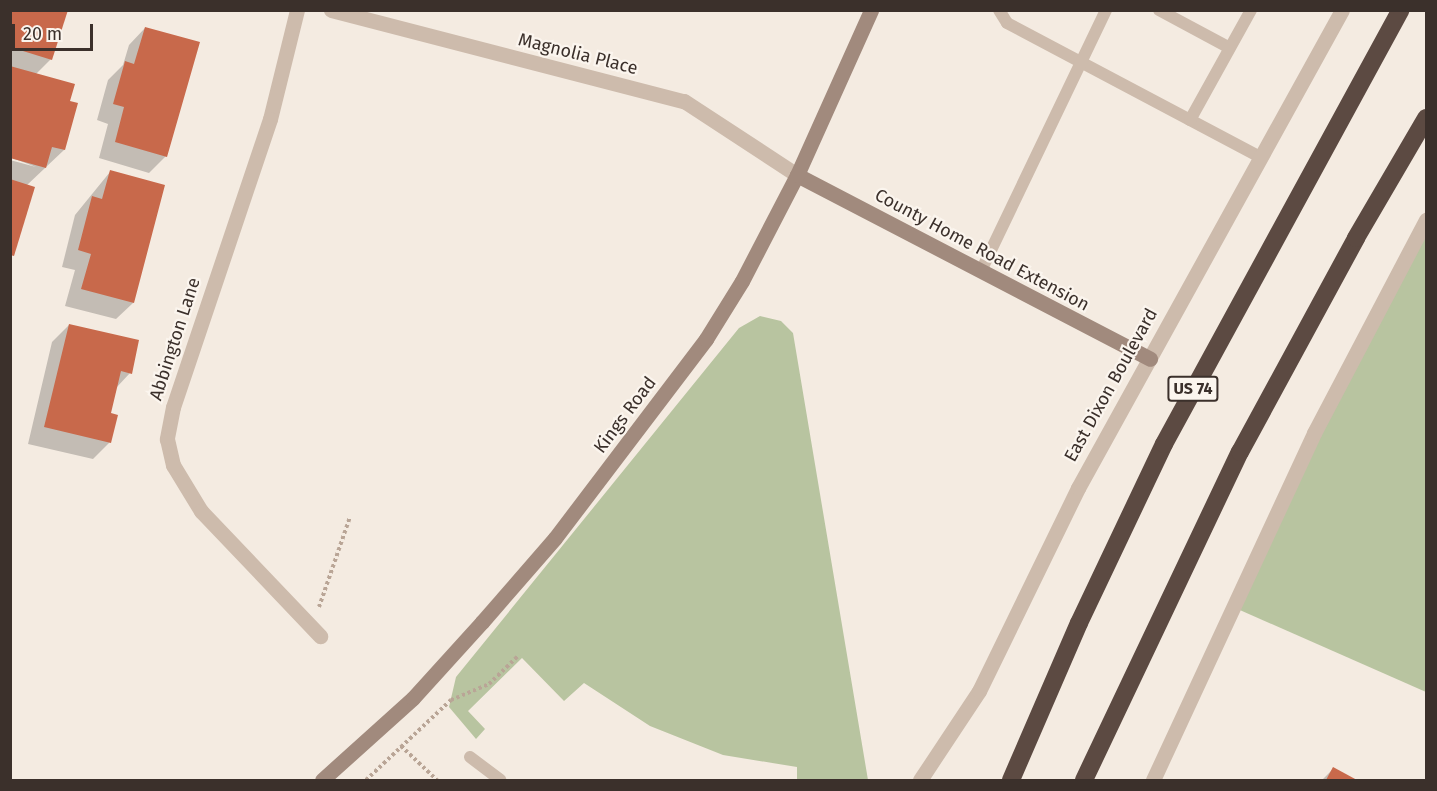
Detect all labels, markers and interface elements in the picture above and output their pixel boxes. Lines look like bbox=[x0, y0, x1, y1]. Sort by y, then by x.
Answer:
scale bar bbox=[15, 12, 96, 50]
text: 20 m bbox=[23, 23, 62, 45]
street label: Magnolia Place bbox=[516, 29, 640, 79]
street label: County Home Road Extension bbox=[871, 184, 1093, 316]
street label: Abbington Lane bbox=[145, 275, 205, 403]
street label: East Dixon Boulevard bbox=[1060, 304, 1162, 466]
street label: Kings Road bbox=[589, 373, 661, 457]
road number: US 74 bbox=[1166, 376, 1220, 402]

